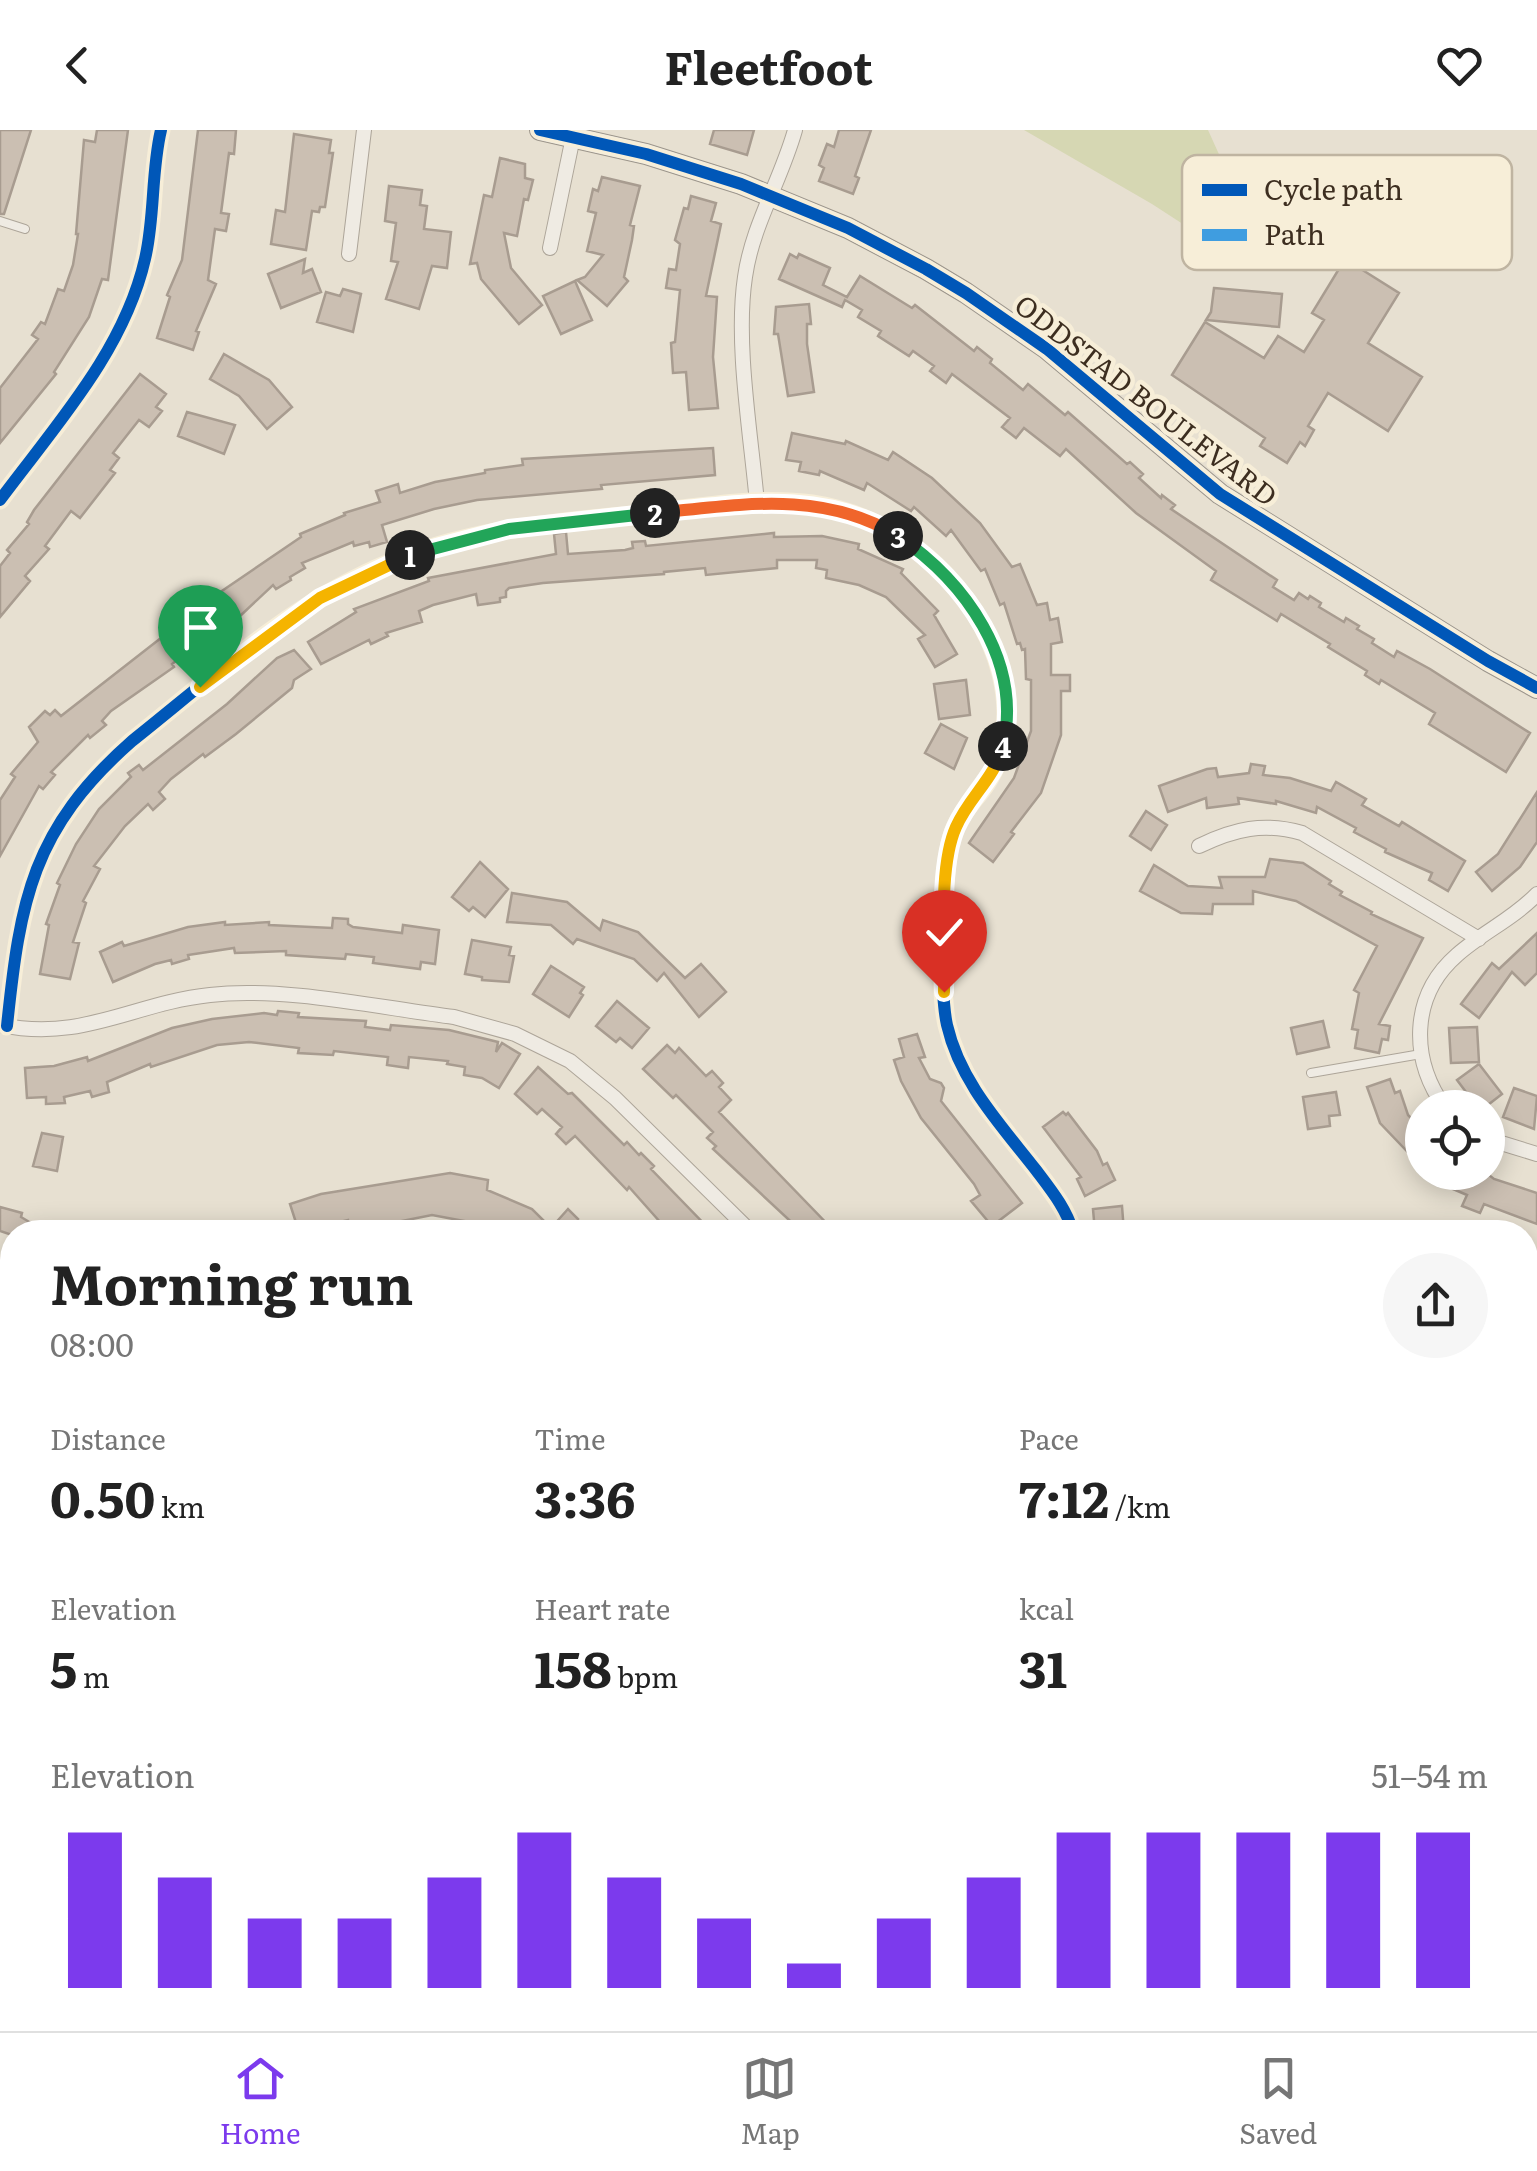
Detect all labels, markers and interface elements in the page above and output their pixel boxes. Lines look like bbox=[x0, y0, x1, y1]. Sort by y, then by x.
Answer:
text: Fleetfoot bbox=[664, 32, 873, 99]
icon: back bbox=[50, 38, 105, 93]
icon: heart bbox=[1432, 38, 1487, 93]
legend bbox=[1182, 155, 1512, 270]
text: Cycle path bbox=[1264, 167, 1403, 209]
text: Path bbox=[1264, 212, 1325, 254]
street label: ODDSTAD BOULEVARD bbox=[1007, 283, 1287, 515]
pin: 2 bbox=[630, 488, 680, 538]
text: 2 bbox=[647, 492, 663, 534]
pin: 3 bbox=[873, 511, 923, 561]
text: 3 bbox=[890, 515, 906, 557]
pin: 1 bbox=[385, 530, 435, 580]
text: 1 bbox=[404, 534, 416, 576]
pin bbox=[158, 585, 243, 688]
icon: arrive bbox=[173, 600, 228, 655]
pin: 4 bbox=[978, 721, 1028, 771]
text: 4 bbox=[995, 725, 1011, 767]
pin bbox=[902, 890, 987, 993]
icon: check bbox=[917, 905, 972, 960]
map controls bbox=[1405, 1090, 1505, 1190]
button: locate bbox=[1405, 1090, 1505, 1190]
text: Morning run bbox=[50, 1240, 413, 1322]
button: share bbox=[1383, 1253, 1488, 1358]
text: 08:00 bbox=[50, 1319, 134, 1367]
text: Distance bbox=[50, 1417, 166, 1459]
text: Time bbox=[534, 1417, 606, 1459]
text: Pace bbox=[1019, 1417, 1079, 1459]
text: 0.50 bbox=[50, 1459, 155, 1533]
text: 3:36 bbox=[534, 1459, 635, 1533]
text: 7:12 bbox=[1019, 1459, 1109, 1533]
text: km bbox=[155, 1485, 205, 1527]
text: /km bbox=[1109, 1485, 1171, 1527]
text: Elevation bbox=[50, 1587, 177, 1629]
text: Heart rate bbox=[534, 1587, 670, 1629]
text: kcal bbox=[1019, 1587, 1074, 1629]
text: 5 bbox=[50, 1629, 77, 1703]
text: 158 bbox=[534, 1629, 612, 1703]
text: 31 bbox=[1019, 1629, 1067, 1703]
text: m bbox=[77, 1655, 110, 1697]
text: bpm bbox=[612, 1655, 678, 1697]
text: Elevation bbox=[50, 1750, 195, 1798]
text: 51–54 m bbox=[1371, 1750, 1488, 1798]
tab: Home bbox=[220, 2051, 301, 2153]
tab: Map bbox=[740, 2051, 800, 2153]
tab: Saved bbox=[1239, 2051, 1317, 2153]

